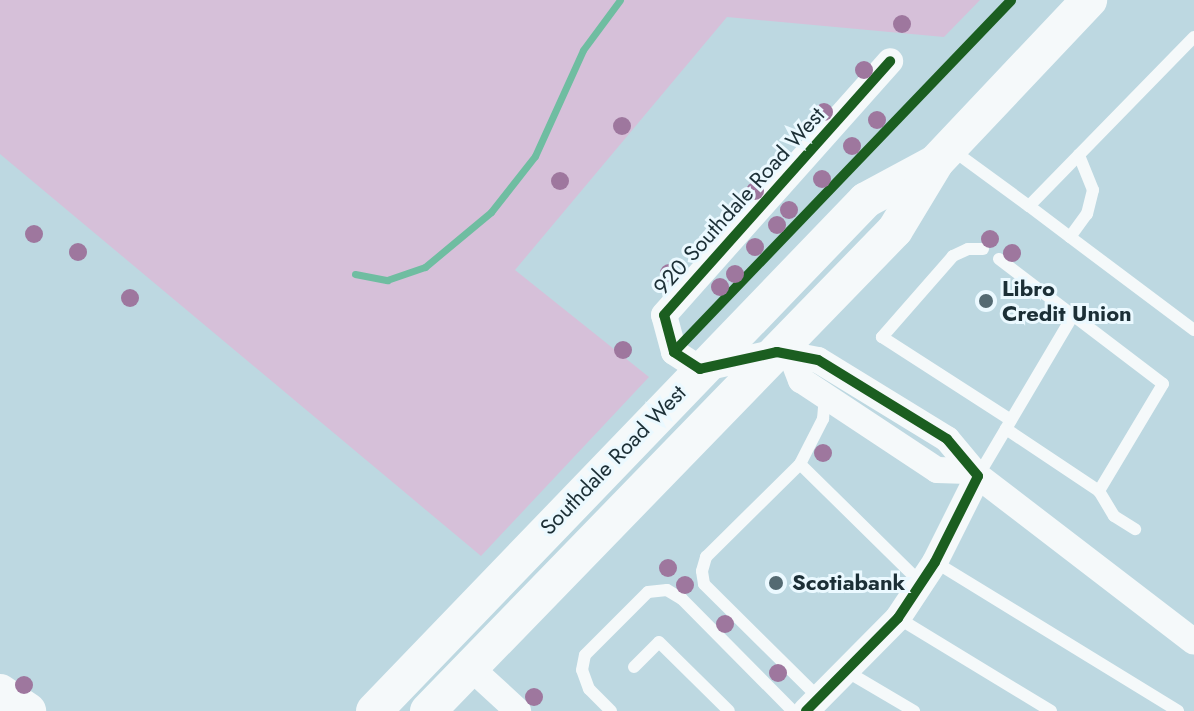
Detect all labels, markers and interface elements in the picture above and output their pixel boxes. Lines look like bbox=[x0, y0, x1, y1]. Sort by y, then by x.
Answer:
street label: 920 Southdale Road West bbox=[648, 102, 830, 300]
place label: Libro Credit Union bbox=[1002, 275, 1132, 326]
marker: Libro Credit Union bbox=[977, 292, 995, 310]
street label: Southdale Road West bbox=[535, 380, 691, 540]
place label: Scotiabank bbox=[792, 570, 905, 596]
marker: Scotiabank bbox=[767, 574, 785, 592]

